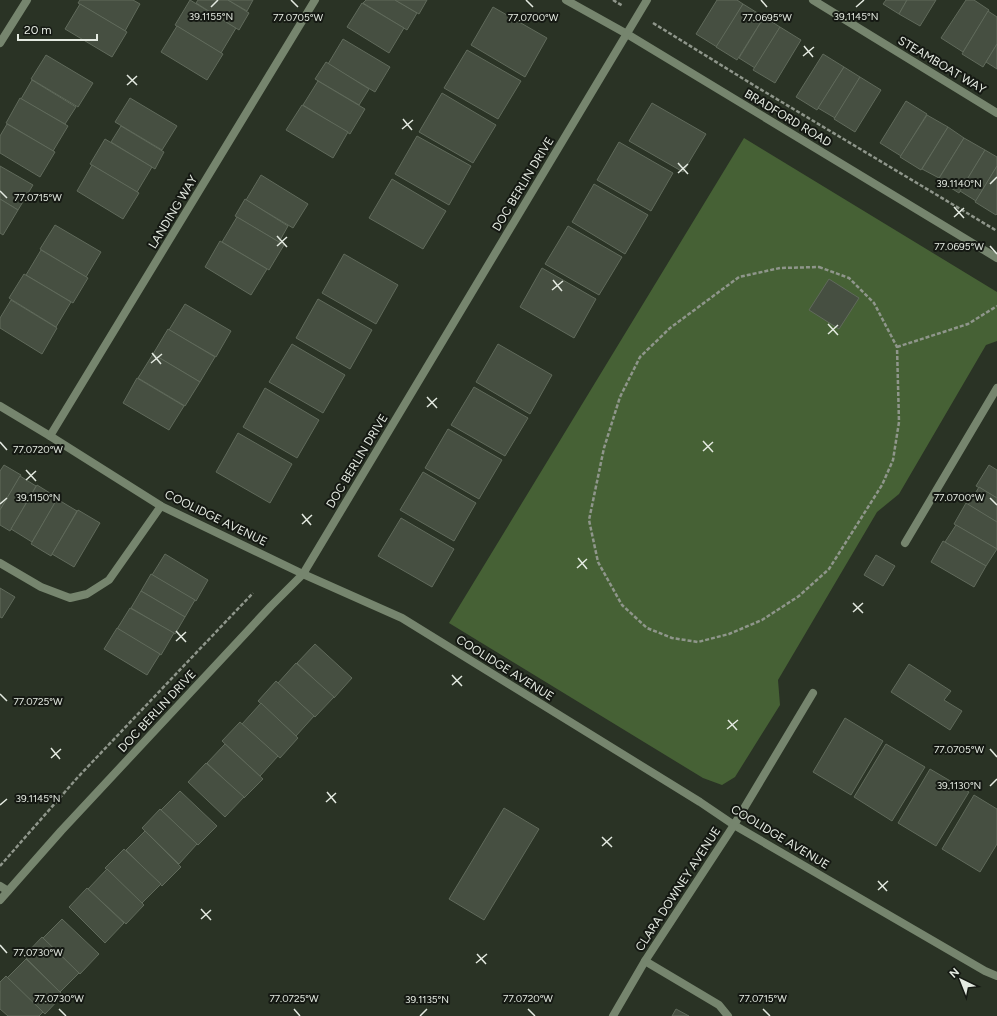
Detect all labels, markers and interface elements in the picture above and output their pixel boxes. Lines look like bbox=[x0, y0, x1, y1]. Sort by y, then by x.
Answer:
text: 39.1155°N bbox=[189, 10, 233, 23]
text: 39.1145°N bbox=[834, 10, 878, 23]
text: 77.0705°W bbox=[273, 11, 323, 24]
text: 77.0700°W bbox=[508, 11, 559, 24]
text: 77.0695°W bbox=[742, 11, 792, 24]
scale bar bbox=[18, 16, 97, 42]
text: 20 m bbox=[24, 23, 52, 37]
street label: STEAMBOAT WAY bbox=[896, 33, 989, 97]
street label: BRADFORD ROAD bbox=[742, 87, 834, 149]
street label: DOC BERLIN DRIVE bbox=[489, 134, 557, 234]
street label: LANDING WAY bbox=[146, 172, 201, 251]
text: 39.1140°N bbox=[936, 177, 982, 190]
text: 77.0715°W bbox=[14, 191, 62, 204]
text: 77.0695°W bbox=[934, 240, 984, 253]
street label: DOC BERLIN DRIVE bbox=[323, 411, 391, 511]
text: 77.0720°W bbox=[13, 443, 63, 456]
street label: COOLIDGE AVENUE bbox=[163, 487, 269, 549]
text: 39.1150°N bbox=[15, 491, 61, 504]
text: 77.0700°W bbox=[934, 491, 985, 504]
street label: COOLIDGE AVENUE bbox=[454, 632, 556, 704]
street label: DOC BERLIN DRIVE bbox=[115, 667, 199, 755]
text: 77.0725°W bbox=[13, 695, 63, 708]
text: 77.0705°W bbox=[934, 743, 984, 756]
text: 39.1130°N bbox=[937, 779, 981, 792]
text: 39.1145°N bbox=[16, 792, 60, 805]
street label: COOLIDGE AVENUE bbox=[728, 802, 832, 872]
street label: CLARA DOWNEY AVENUE bbox=[633, 824, 723, 954]
text: 77.0730°W bbox=[13, 946, 63, 959]
north arrow bbox=[941, 960, 981, 1000]
text: N bbox=[947, 965, 962, 981]
text: 77.0730°W bbox=[34, 992, 84, 1005]
text: 77.0725°W bbox=[269, 992, 319, 1005]
text: 77.0720°W bbox=[503, 992, 553, 1005]
text: 77.0715°W bbox=[739, 992, 787, 1005]
text: 39.1135°N bbox=[405, 993, 449, 1006]

